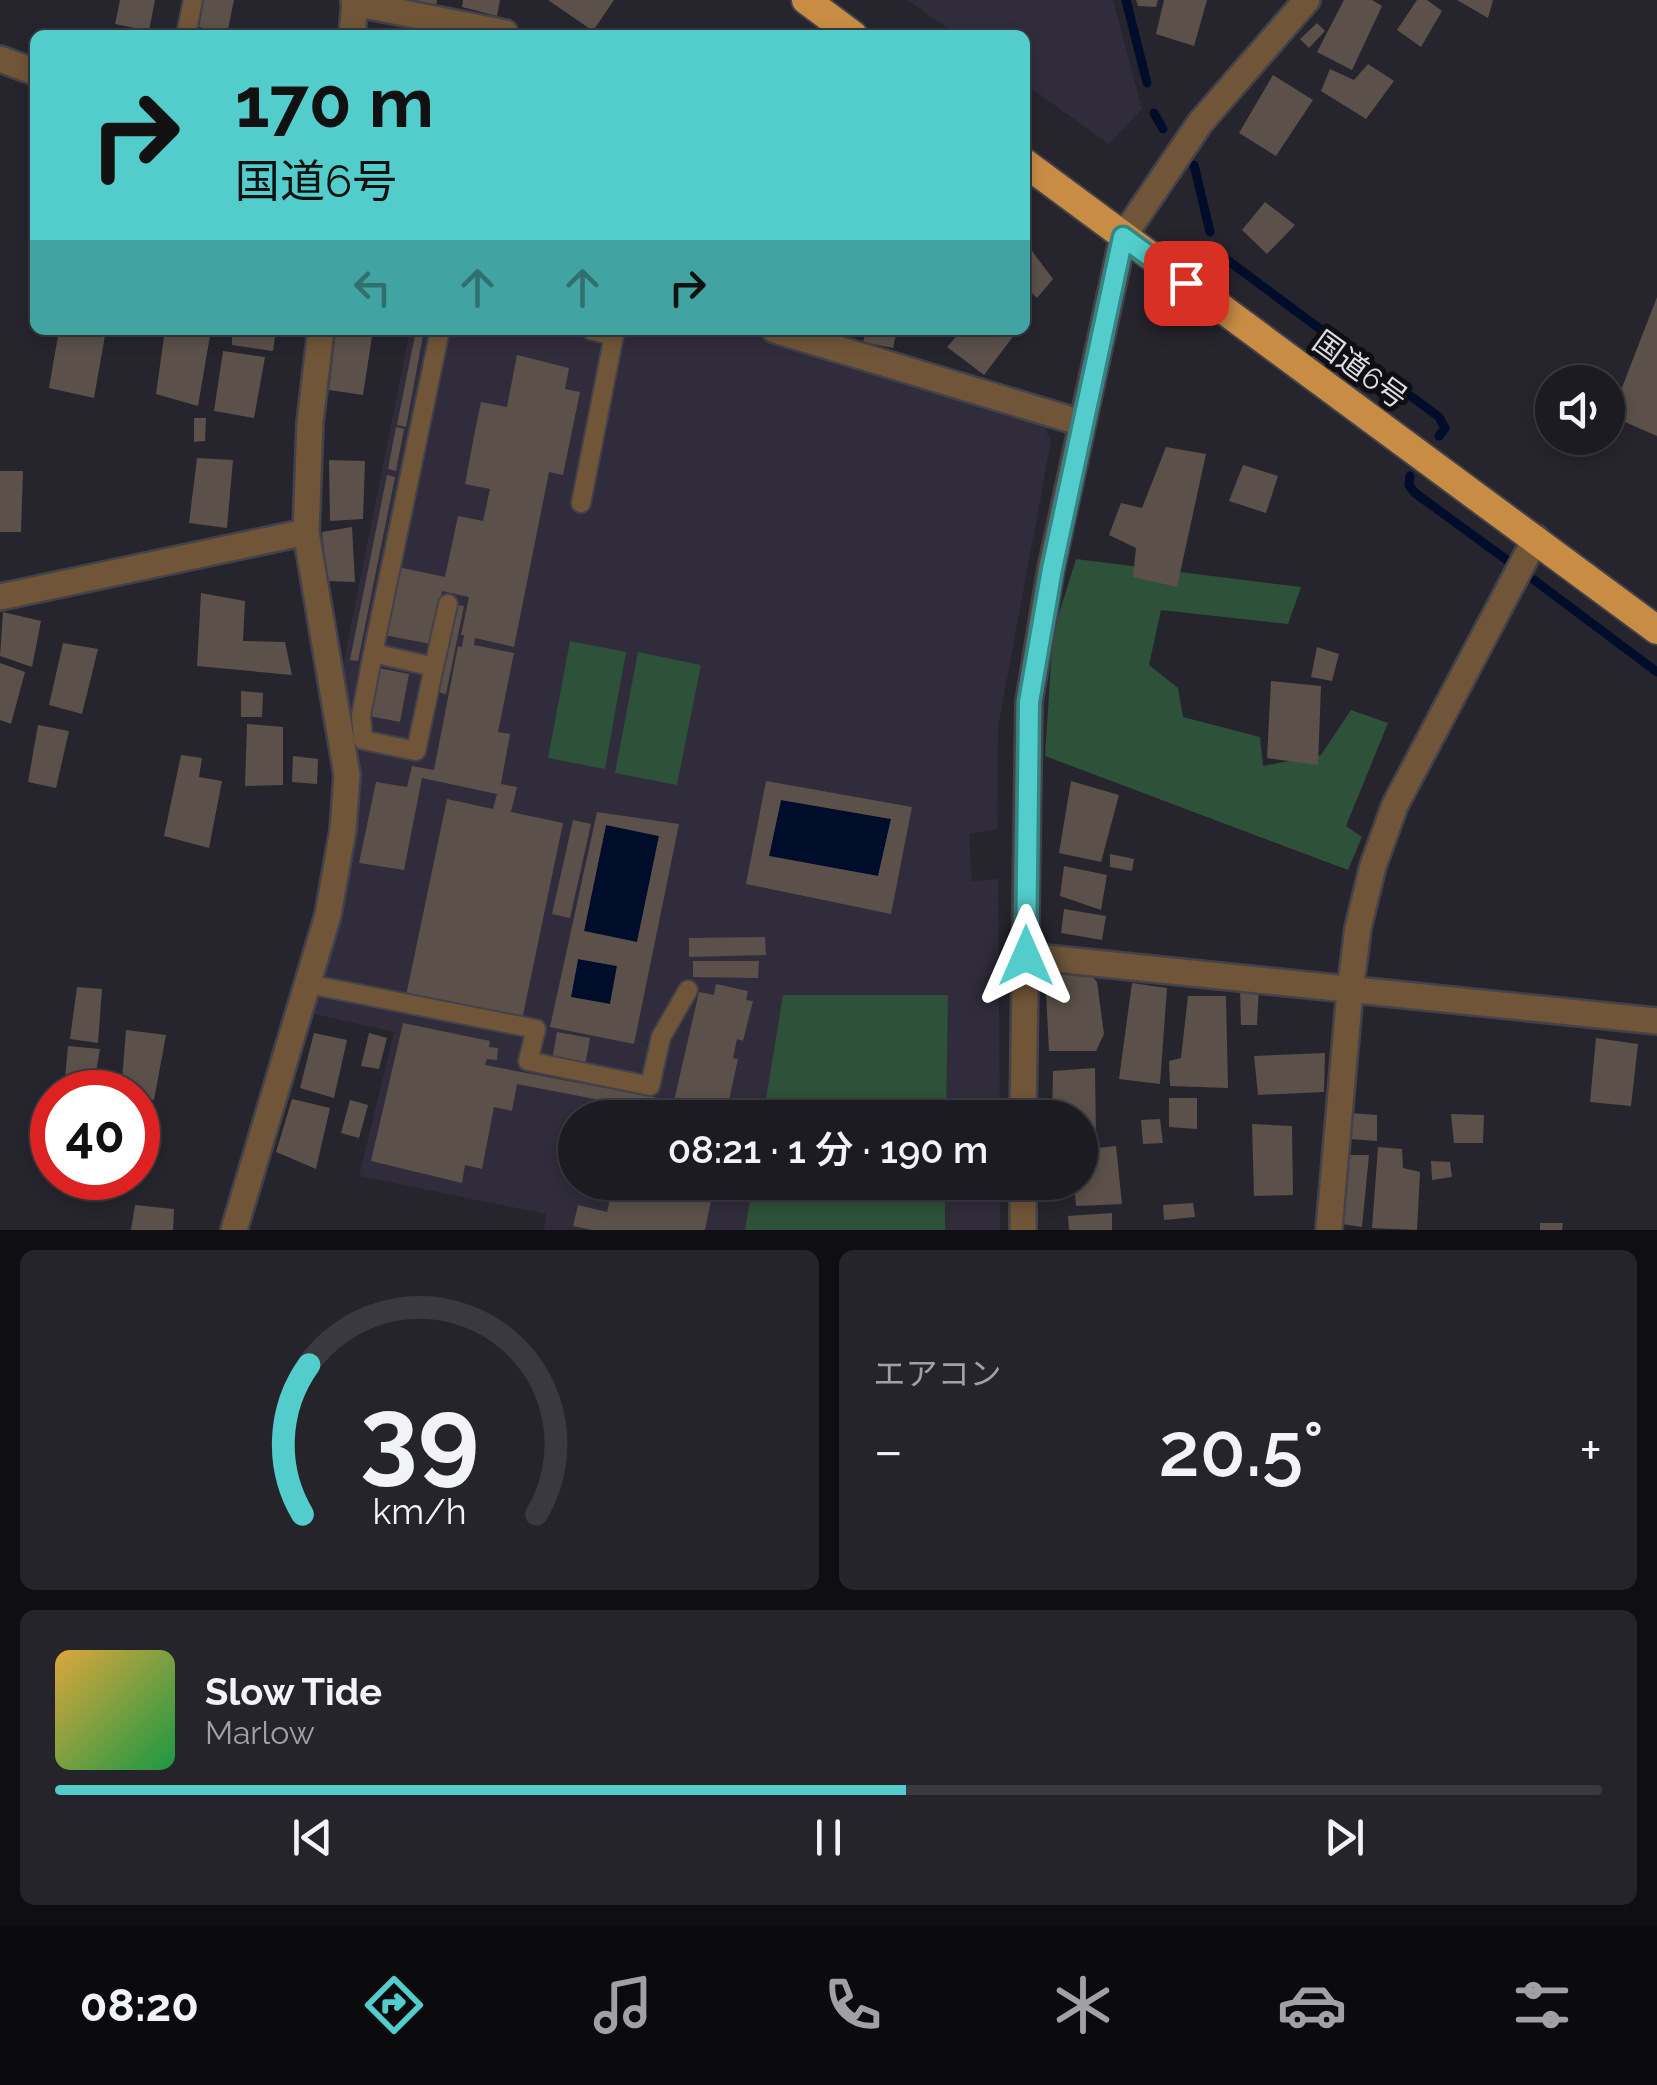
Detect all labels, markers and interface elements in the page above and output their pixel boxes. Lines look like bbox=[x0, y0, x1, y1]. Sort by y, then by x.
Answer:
text: 170 m bbox=[235, 61, 434, 143]
icon: right bbox=[70, 70, 200, 200]
text: 国道6号 bbox=[235, 155, 397, 208]
pin bbox=[1144, 241, 1229, 326]
icon: arrive bbox=[1159, 256, 1214, 311]
icon: left bbox=[345, 260, 400, 315]
icon: ahead bbox=[450, 260, 505, 315]
icon: ahead bbox=[555, 260, 610, 315]
icon: right bbox=[660, 260, 715, 315]
street label: 国道6号 bbox=[1306, 324, 1414, 416]
map controls bbox=[1535, 365, 1625, 455]
button: sound bbox=[1535, 365, 1625, 455]
position arrow bbox=[974, 904, 1078, 1008]
speed limit sign: 40 bbox=[30, 1070, 160, 1200]
text: 08:21 · 1 分 · 190 m bbox=[668, 1127, 988, 1172]
text: エアコン bbox=[874, 1355, 1002, 1392]
text: 39 bbox=[360, 1374, 479, 1496]
text: 20.5° bbox=[1158, 1405, 1324, 1494]
text: − bbox=[874, 1418, 903, 1483]
text: + bbox=[1579, 1418, 1602, 1483]
text: km/h bbox=[372, 1490, 466, 1532]
text: Slow Tide bbox=[205, 1669, 382, 1714]
text: Marlow bbox=[205, 1714, 315, 1751]
icon: previous bbox=[285, 1810, 340, 1865]
icon: pause bbox=[801, 1810, 856, 1865]
icon: next bbox=[1317, 1810, 1372, 1865]
icon: directions bbox=[359, 1970, 429, 2040]
icon: music bbox=[588, 1970, 658, 2040]
icon: phone bbox=[818, 1970, 888, 2040]
icon: climate bbox=[1048, 1970, 1118, 2040]
icon: car bbox=[1277, 1970, 1347, 2040]
icon: filters bbox=[1507, 1970, 1577, 2040]
text: 08:20 bbox=[80, 1979, 199, 2032]

